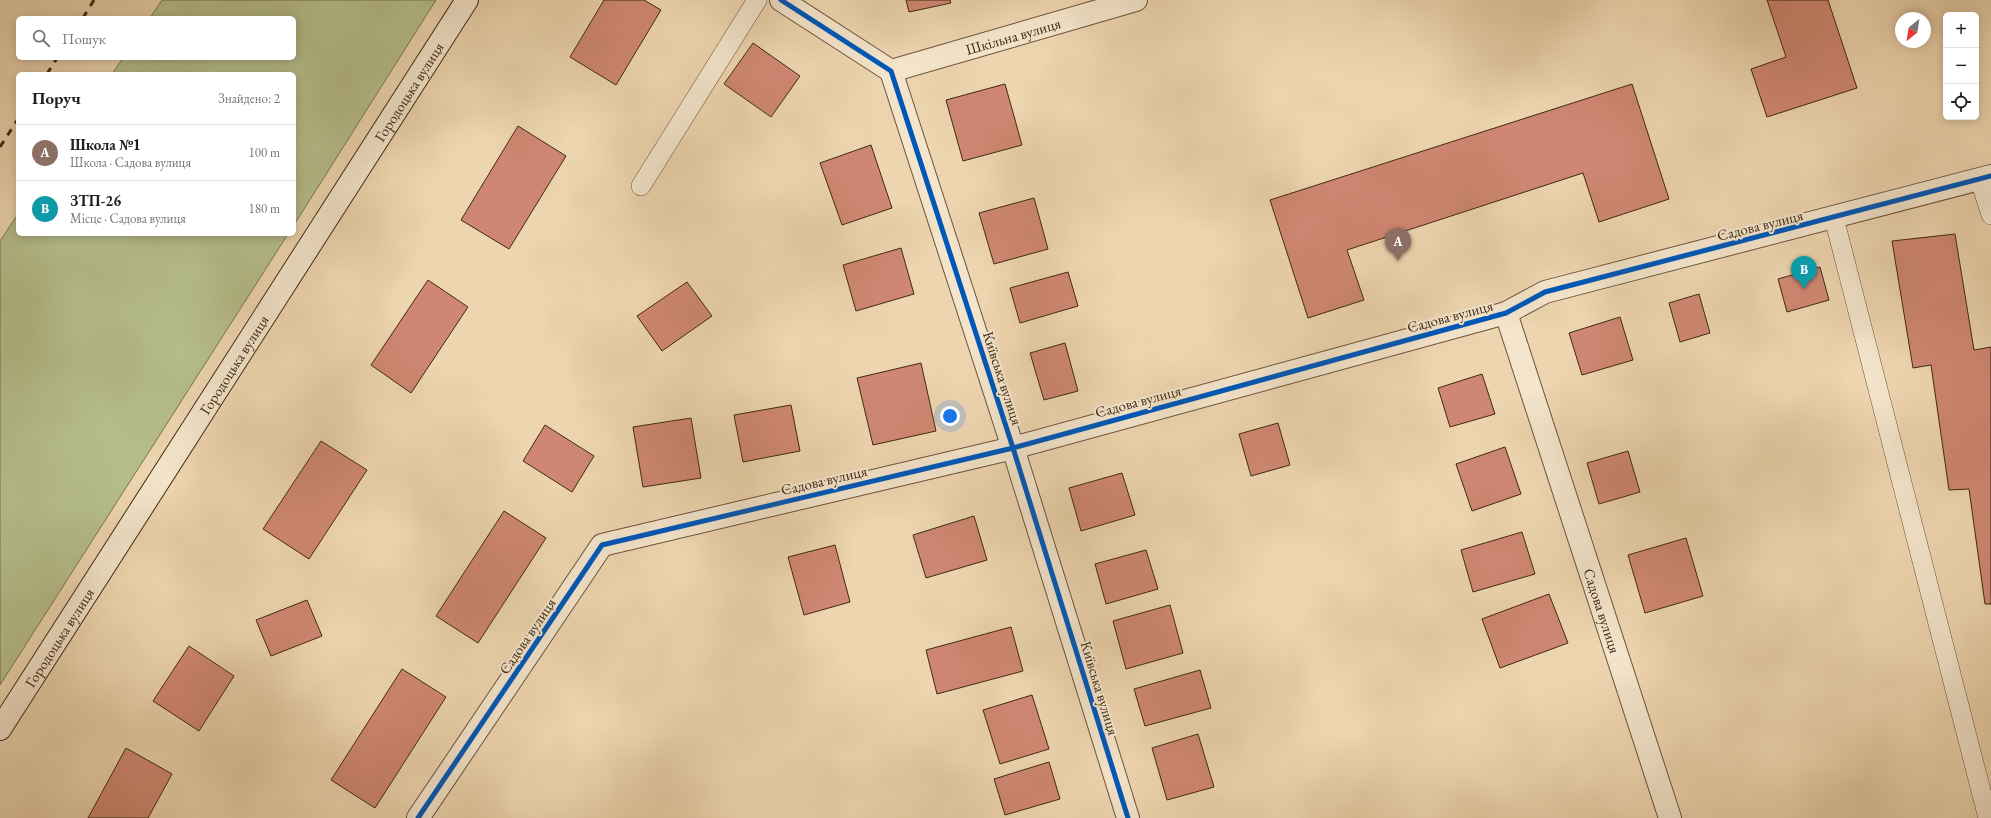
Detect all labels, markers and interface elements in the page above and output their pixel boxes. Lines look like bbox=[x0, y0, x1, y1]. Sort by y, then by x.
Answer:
north arrow bbox=[1895, 12, 1931, 48]
map controls bbox=[1943, 12, 1979, 120]
button: + bbox=[1943, 12, 1979, 48]
street label: Шкільна вулиця bbox=[963, 13, 1063, 58]
search box bbox=[16, 16, 296, 60]
icon: search bbox=[30, 27, 52, 49]
text: Пошук bbox=[62, 29, 106, 48]
street label: Городоцька вулиця bbox=[369, 38, 447, 145]
button: − bbox=[1943, 48, 1979, 84]
button: locate bbox=[1943, 84, 1979, 120]
text: Поруч bbox=[32, 87, 81, 109]
text: Знайдено: 2 bbox=[218, 90, 280, 107]
text: Школа №1 bbox=[70, 135, 141, 154]
text: A bbox=[40, 144, 50, 161]
text: 100 m bbox=[249, 144, 280, 161]
text: Школа · Садова вулиця bbox=[70, 154, 191, 171]
text: ЗТП-26 bbox=[70, 191, 121, 210]
text: B bbox=[41, 200, 49, 217]
text: 180 m bbox=[249, 200, 280, 217]
street label: Садова вулиця bbox=[1715, 205, 1805, 245]
text: Місце · Садова вулиця bbox=[70, 210, 186, 227]
pin: A bbox=[1385, 228, 1411, 261]
pin: B bbox=[1791, 256, 1817, 289]
street label: Садова вулиця bbox=[1405, 295, 1495, 337]
street label: Городоцька вулиця bbox=[195, 311, 273, 418]
street label: Київська вулиця bbox=[979, 329, 1027, 428]
street label: Садова вулиця bbox=[1093, 380, 1183, 422]
your location bbox=[940, 406, 960, 426]
street label: Садова вулиця bbox=[779, 461, 869, 499]
street label: Садова вулиця bbox=[1580, 566, 1625, 656]
street label: Городоцька вулиця bbox=[20, 584, 98, 691]
street label: Садова вулиця bbox=[494, 594, 560, 678]
street label: Київська вулиця bbox=[1077, 639, 1123, 738]

